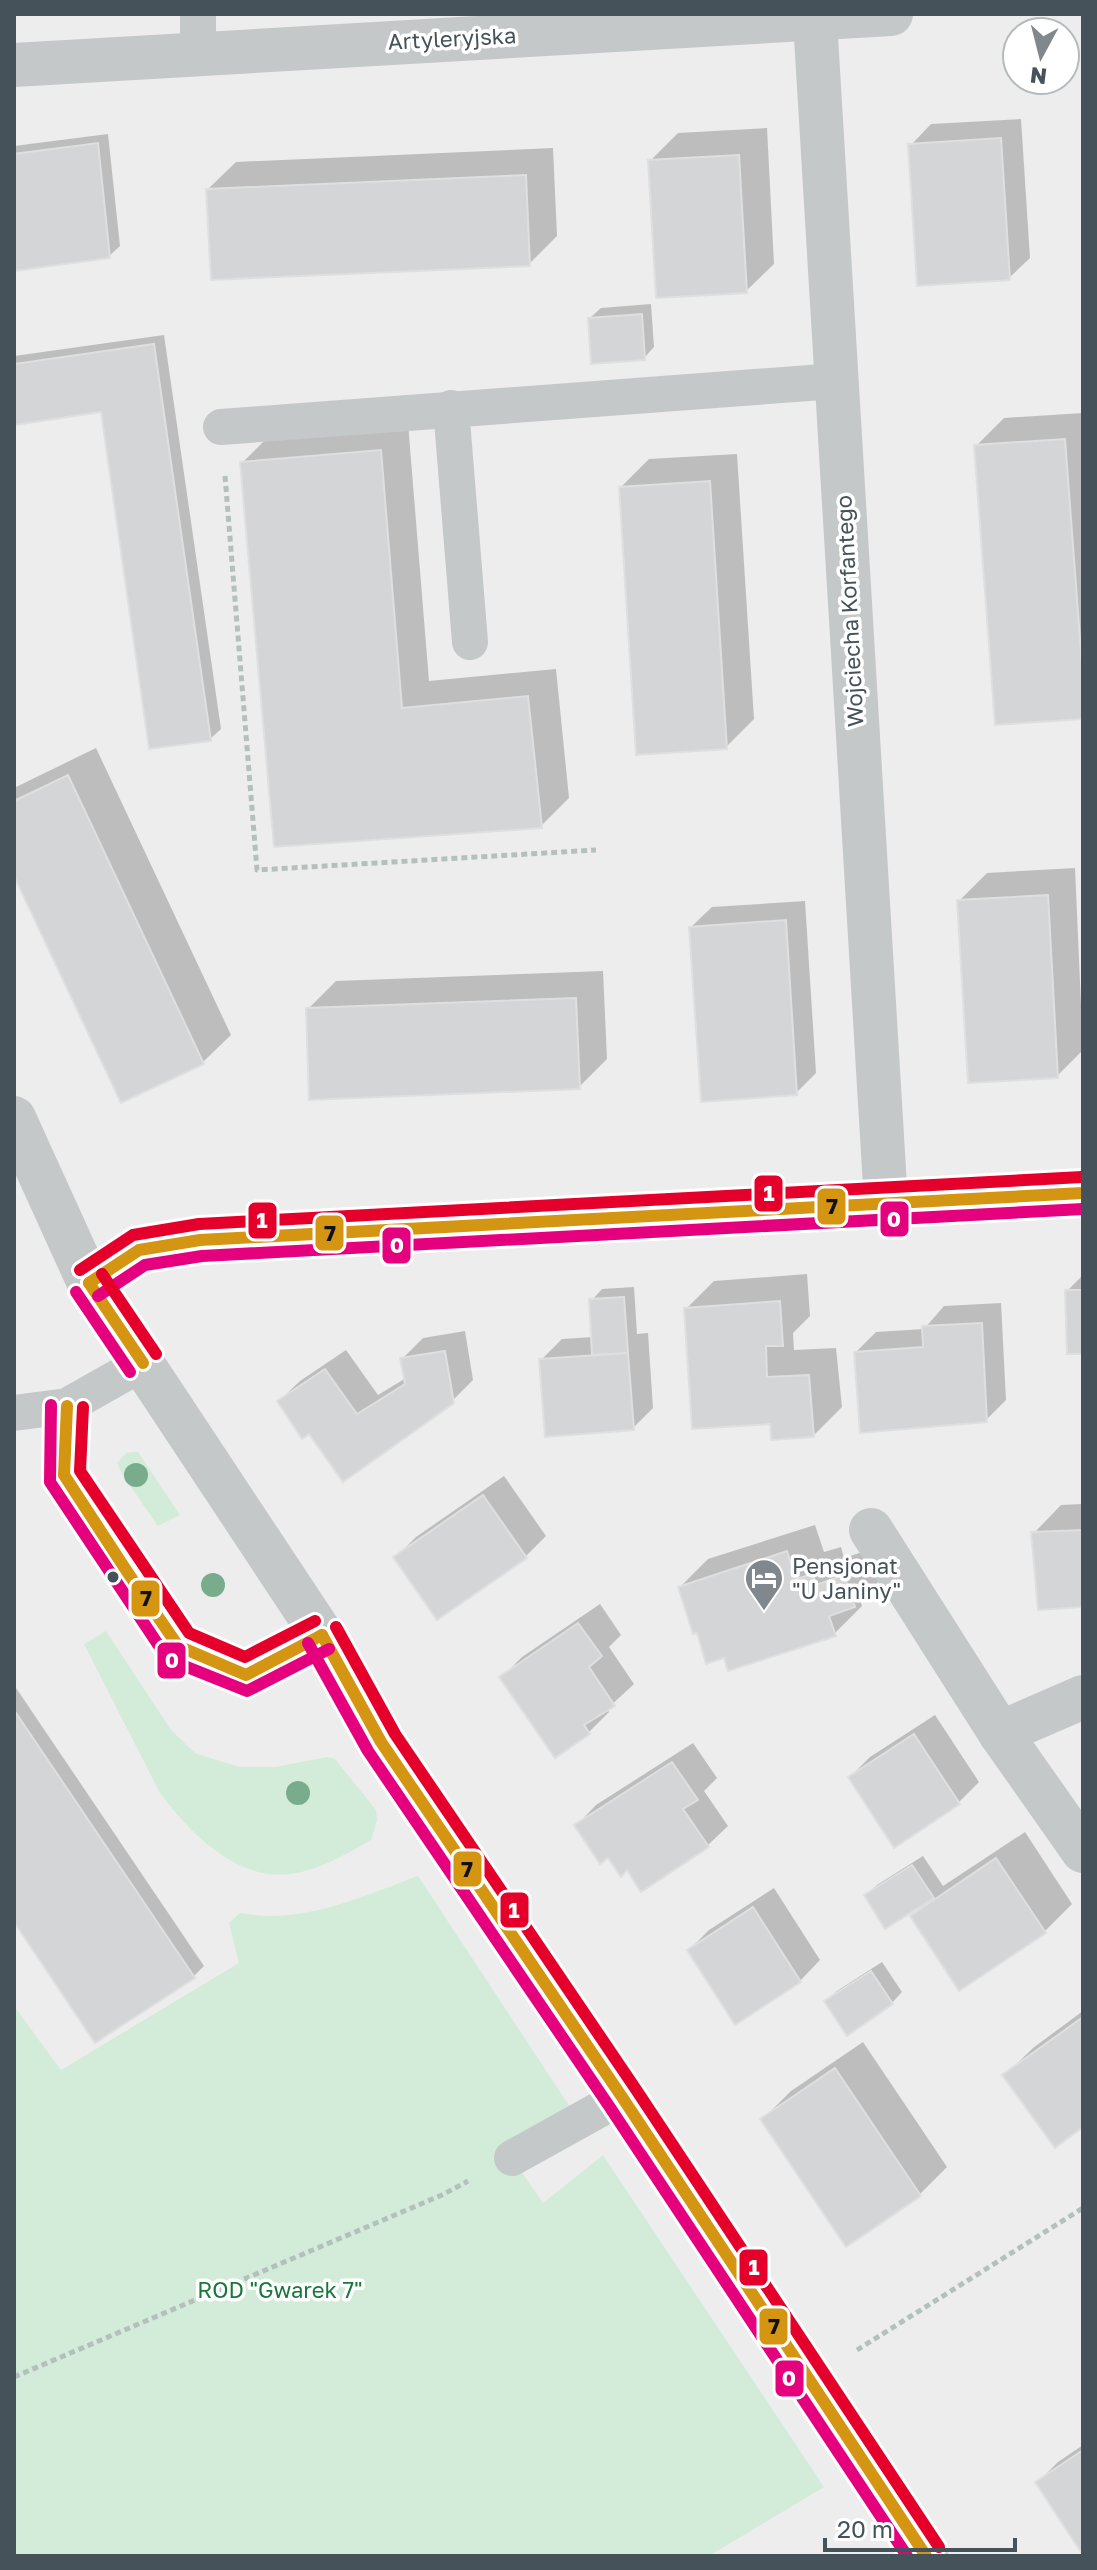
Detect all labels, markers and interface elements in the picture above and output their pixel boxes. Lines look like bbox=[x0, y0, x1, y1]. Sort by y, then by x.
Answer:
north arrow bbox=[1001, 16, 1081, 96]
street label: Artyleryjska bbox=[387, 21, 517, 55]
text: N bbox=[1029, 62, 1048, 91]
street label: Wojciecha Korfantego bbox=[829, 494, 869, 728]
line badge: 1 bbox=[753, 1174, 784, 1213]
text: 1 bbox=[763, 1179, 775, 1206]
line badge: 7 bbox=[816, 1187, 847, 1226]
text: 7 bbox=[826, 1192, 838, 1219]
line badge: 0 bbox=[879, 1200, 910, 1238]
line badge: 1 bbox=[247, 1201, 278, 1240]
text: 0 bbox=[887, 1205, 901, 1232]
text: 1 bbox=[256, 1206, 268, 1233]
line badge: 7 bbox=[314, 1214, 345, 1252]
text: 7 bbox=[324, 1219, 336, 1246]
line badge: 0 bbox=[381, 1226, 412, 1265]
text: 0 bbox=[390, 1231, 404, 1258]
place label: Pensjonat "U Janiny" bbox=[792, 1552, 901, 1604]
hotel icon: Pensjonat "U Janiny" bbox=[743, 1557, 785, 1612]
unlabelled marker bbox=[105, 1569, 121, 1585]
line badge: 7 bbox=[130, 1579, 161, 1618]
text: 7 bbox=[140, 1584, 152, 1611]
line badge: 0 bbox=[156, 1641, 187, 1680]
text: 0 bbox=[165, 1646, 179, 1673]
line badge: 7 bbox=[452, 1850, 483, 1888]
text: 7 bbox=[461, 1855, 473, 1882]
line badge: 1 bbox=[499, 1891, 530, 1929]
text: 1 bbox=[508, 1896, 520, 1923]
line badge: 1 bbox=[738, 2248, 769, 2287]
text: 1 bbox=[748, 2253, 760, 2280]
park label: ROD "Gwarek 7" bbox=[197, 2276, 363, 2303]
line badge: 7 bbox=[758, 2307, 789, 2346]
text: 7 bbox=[768, 2312, 780, 2339]
line badge: 0 bbox=[774, 2359, 805, 2398]
text: 0 bbox=[782, 2364, 796, 2391]
scale bar bbox=[825, 2502, 1015, 2552]
text: 20 m bbox=[837, 2514, 893, 2543]

